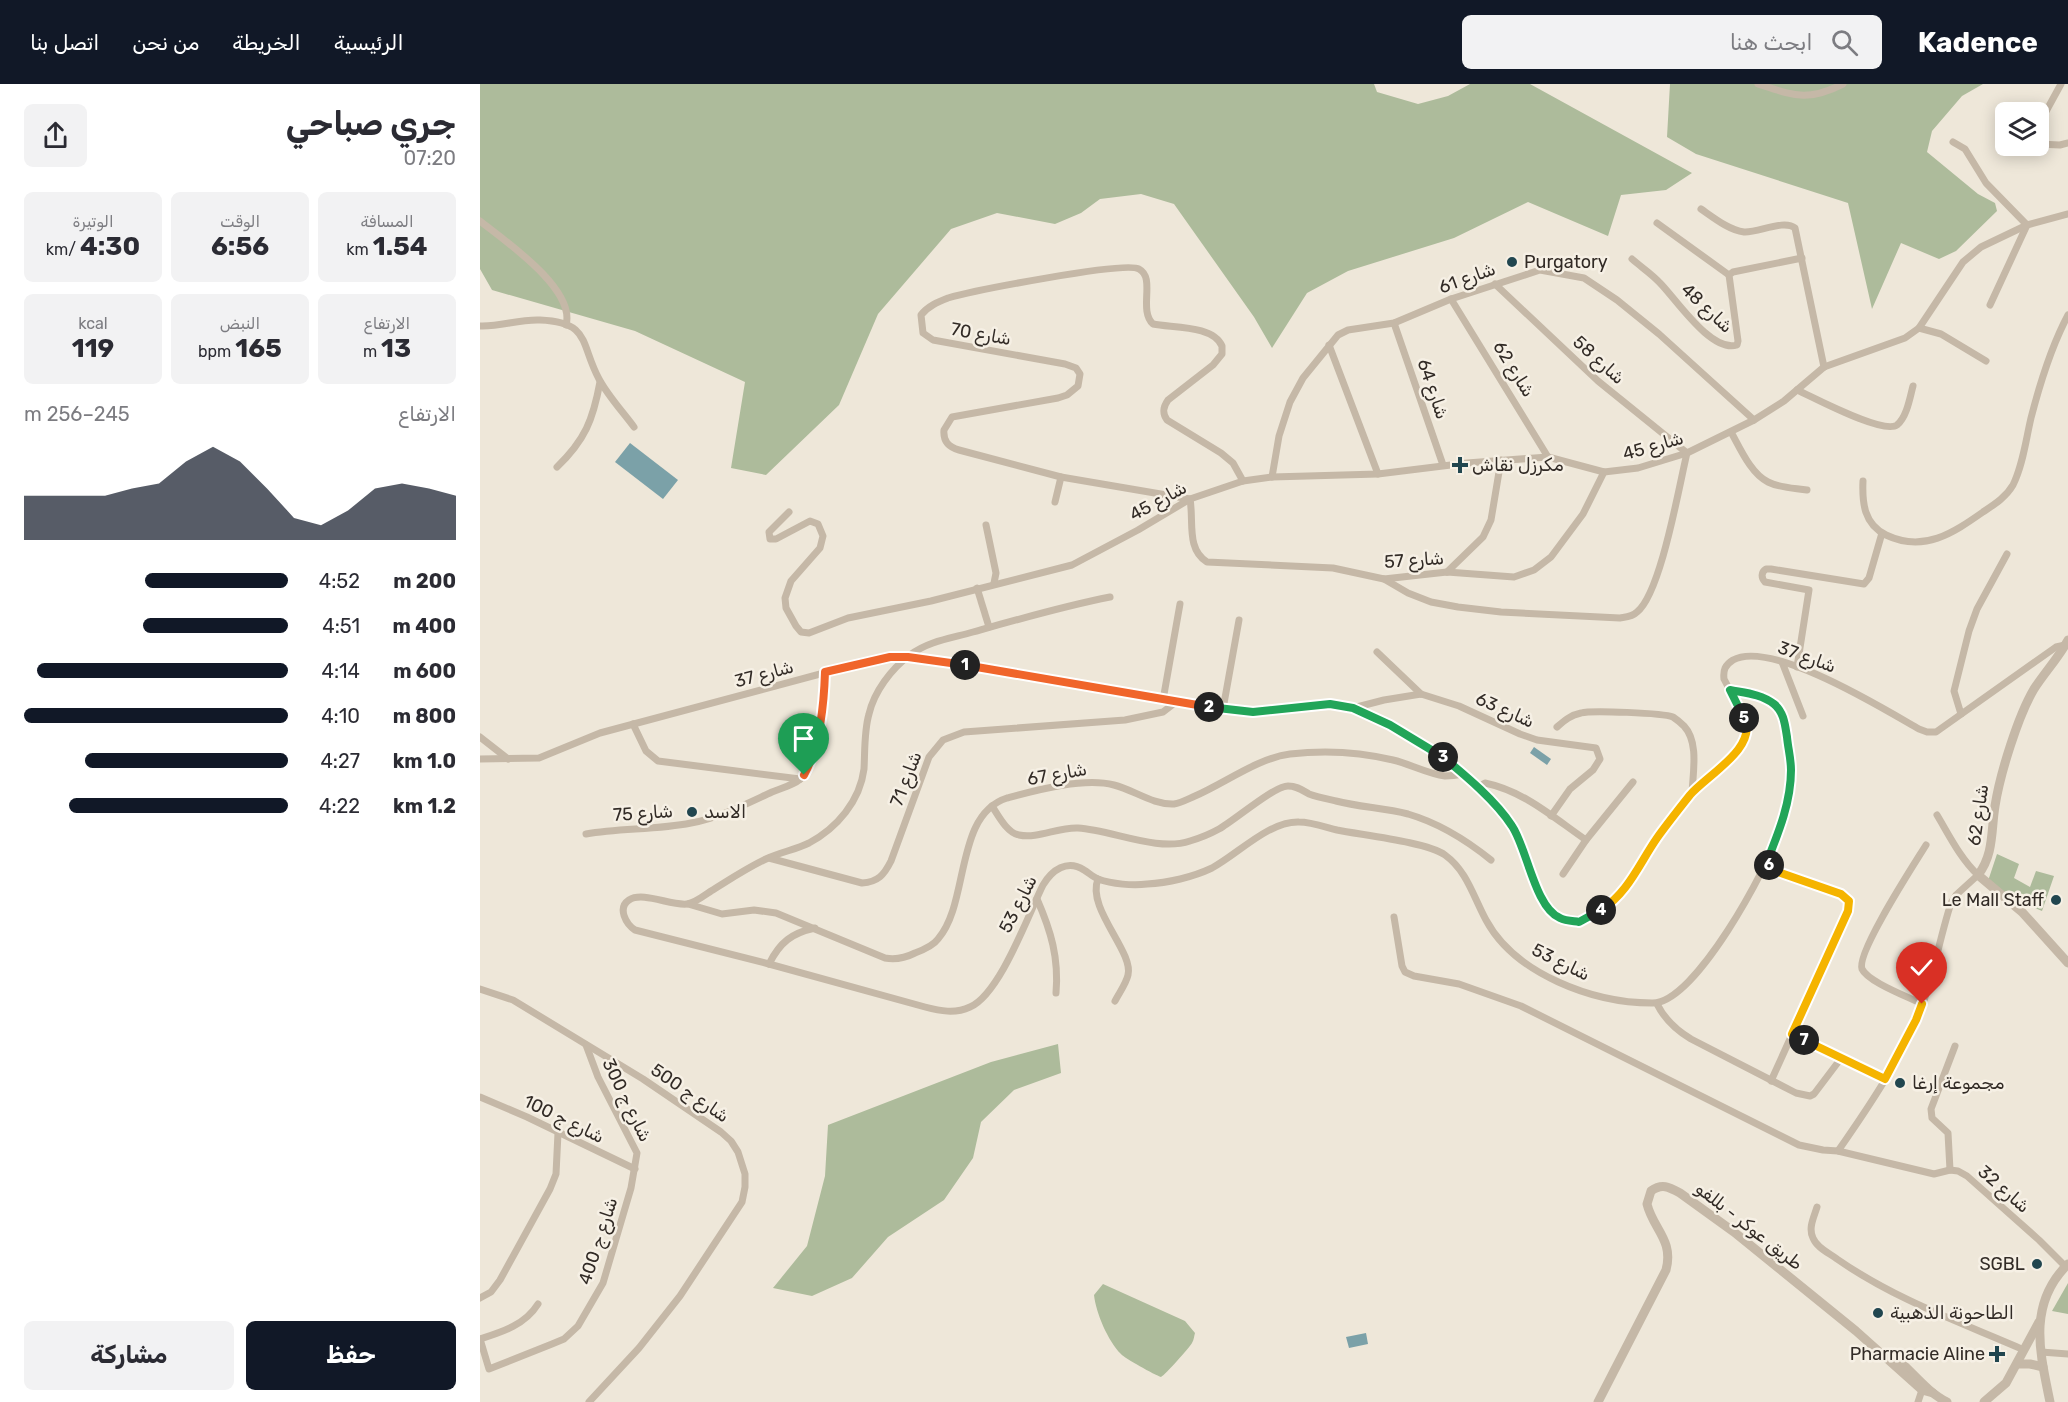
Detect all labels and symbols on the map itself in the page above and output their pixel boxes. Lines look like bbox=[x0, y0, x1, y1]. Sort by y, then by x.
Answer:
place label: Purgatory bbox=[1524, 251, 1608, 273]
marker: Purgatory bbox=[1505, 255, 1519, 269]
street label: شارع 61 bbox=[1436, 258, 1499, 299]
street label: شارع 48 bbox=[1676, 278, 1738, 338]
street label: شارع 70 bbox=[949, 318, 1013, 351]
street label: شارع 58 bbox=[1568, 331, 1630, 390]
street label: شارع 62 bbox=[1487, 337, 1540, 402]
street label: شارع 64 bbox=[1412, 356, 1454, 422]
street label: شارع 45 bbox=[1620, 427, 1686, 466]
place label: مكرزل نقاش bbox=[1472, 454, 1564, 476]
marker: مكرزل نقاش bbox=[1453, 458, 1467, 472]
street label: شارع 45 bbox=[1125, 476, 1191, 527]
street label: شارع 57 bbox=[1383, 547, 1445, 574]
street label: شارع 37 bbox=[1775, 636, 1839, 679]
pin: 1 bbox=[950, 650, 980, 680]
street label: شارع 37 bbox=[732, 656, 796, 693]
street label: شارع 63 bbox=[1472, 687, 1538, 734]
pin: 2 bbox=[1194, 692, 1224, 722]
pin: 5 bbox=[1729, 703, 1759, 733]
pin bbox=[778, 713, 829, 775]
pin: 3 bbox=[1428, 742, 1458, 772]
street label: شارع 71 bbox=[885, 748, 927, 810]
street label: شارع 67 bbox=[1025, 758, 1089, 791]
street label: شارع 62 bbox=[1963, 783, 1994, 847]
street label: شارع 75 bbox=[612, 800, 674, 827]
place label: الاسد bbox=[704, 801, 746, 823]
marker: الاسد bbox=[685, 805, 699, 819]
pin: 6 bbox=[1754, 850, 1784, 880]
street label: شارع 53 bbox=[994, 871, 1043, 937]
place label: Le Mall Staff bbox=[1942, 889, 2045, 911]
marker: Le Mall Staff bbox=[2049, 893, 2063, 907]
pin: 4 bbox=[1586, 895, 1616, 925]
street label: شارع 53 bbox=[1528, 939, 1594, 986]
pin bbox=[1896, 942, 1947, 1004]
pin: 7 bbox=[1789, 1025, 1819, 1055]
street label: شارع ج 300 bbox=[597, 1055, 657, 1146]
street label: شارع ج 500 bbox=[646, 1059, 733, 1128]
place label: مجموعة إرغا bbox=[1912, 1072, 2005, 1094]
marker: مجموعة إرغا bbox=[1893, 1076, 1907, 1090]
street label: شارع ج 100 bbox=[520, 1090, 608, 1149]
street label: شارع 32 bbox=[1973, 1160, 2034, 1218]
street label: طريق عوكر - بللفو bbox=[1691, 1177, 1807, 1275]
street label: شارع ج 400 bbox=[574, 1195, 623, 1288]
place label: SGBL bbox=[1979, 1253, 2025, 1275]
marker: SGBL bbox=[2030, 1257, 2044, 1271]
place label: الطاحونة الذهبية bbox=[1890, 1302, 2014, 1324]
marker: الطاحونة الذهبية bbox=[1871, 1306, 1885, 1320]
place label: Pharmacie Aline bbox=[1850, 1343, 1985, 1365]
marker: Pharmacie Aline bbox=[1990, 1347, 2004, 1361]

